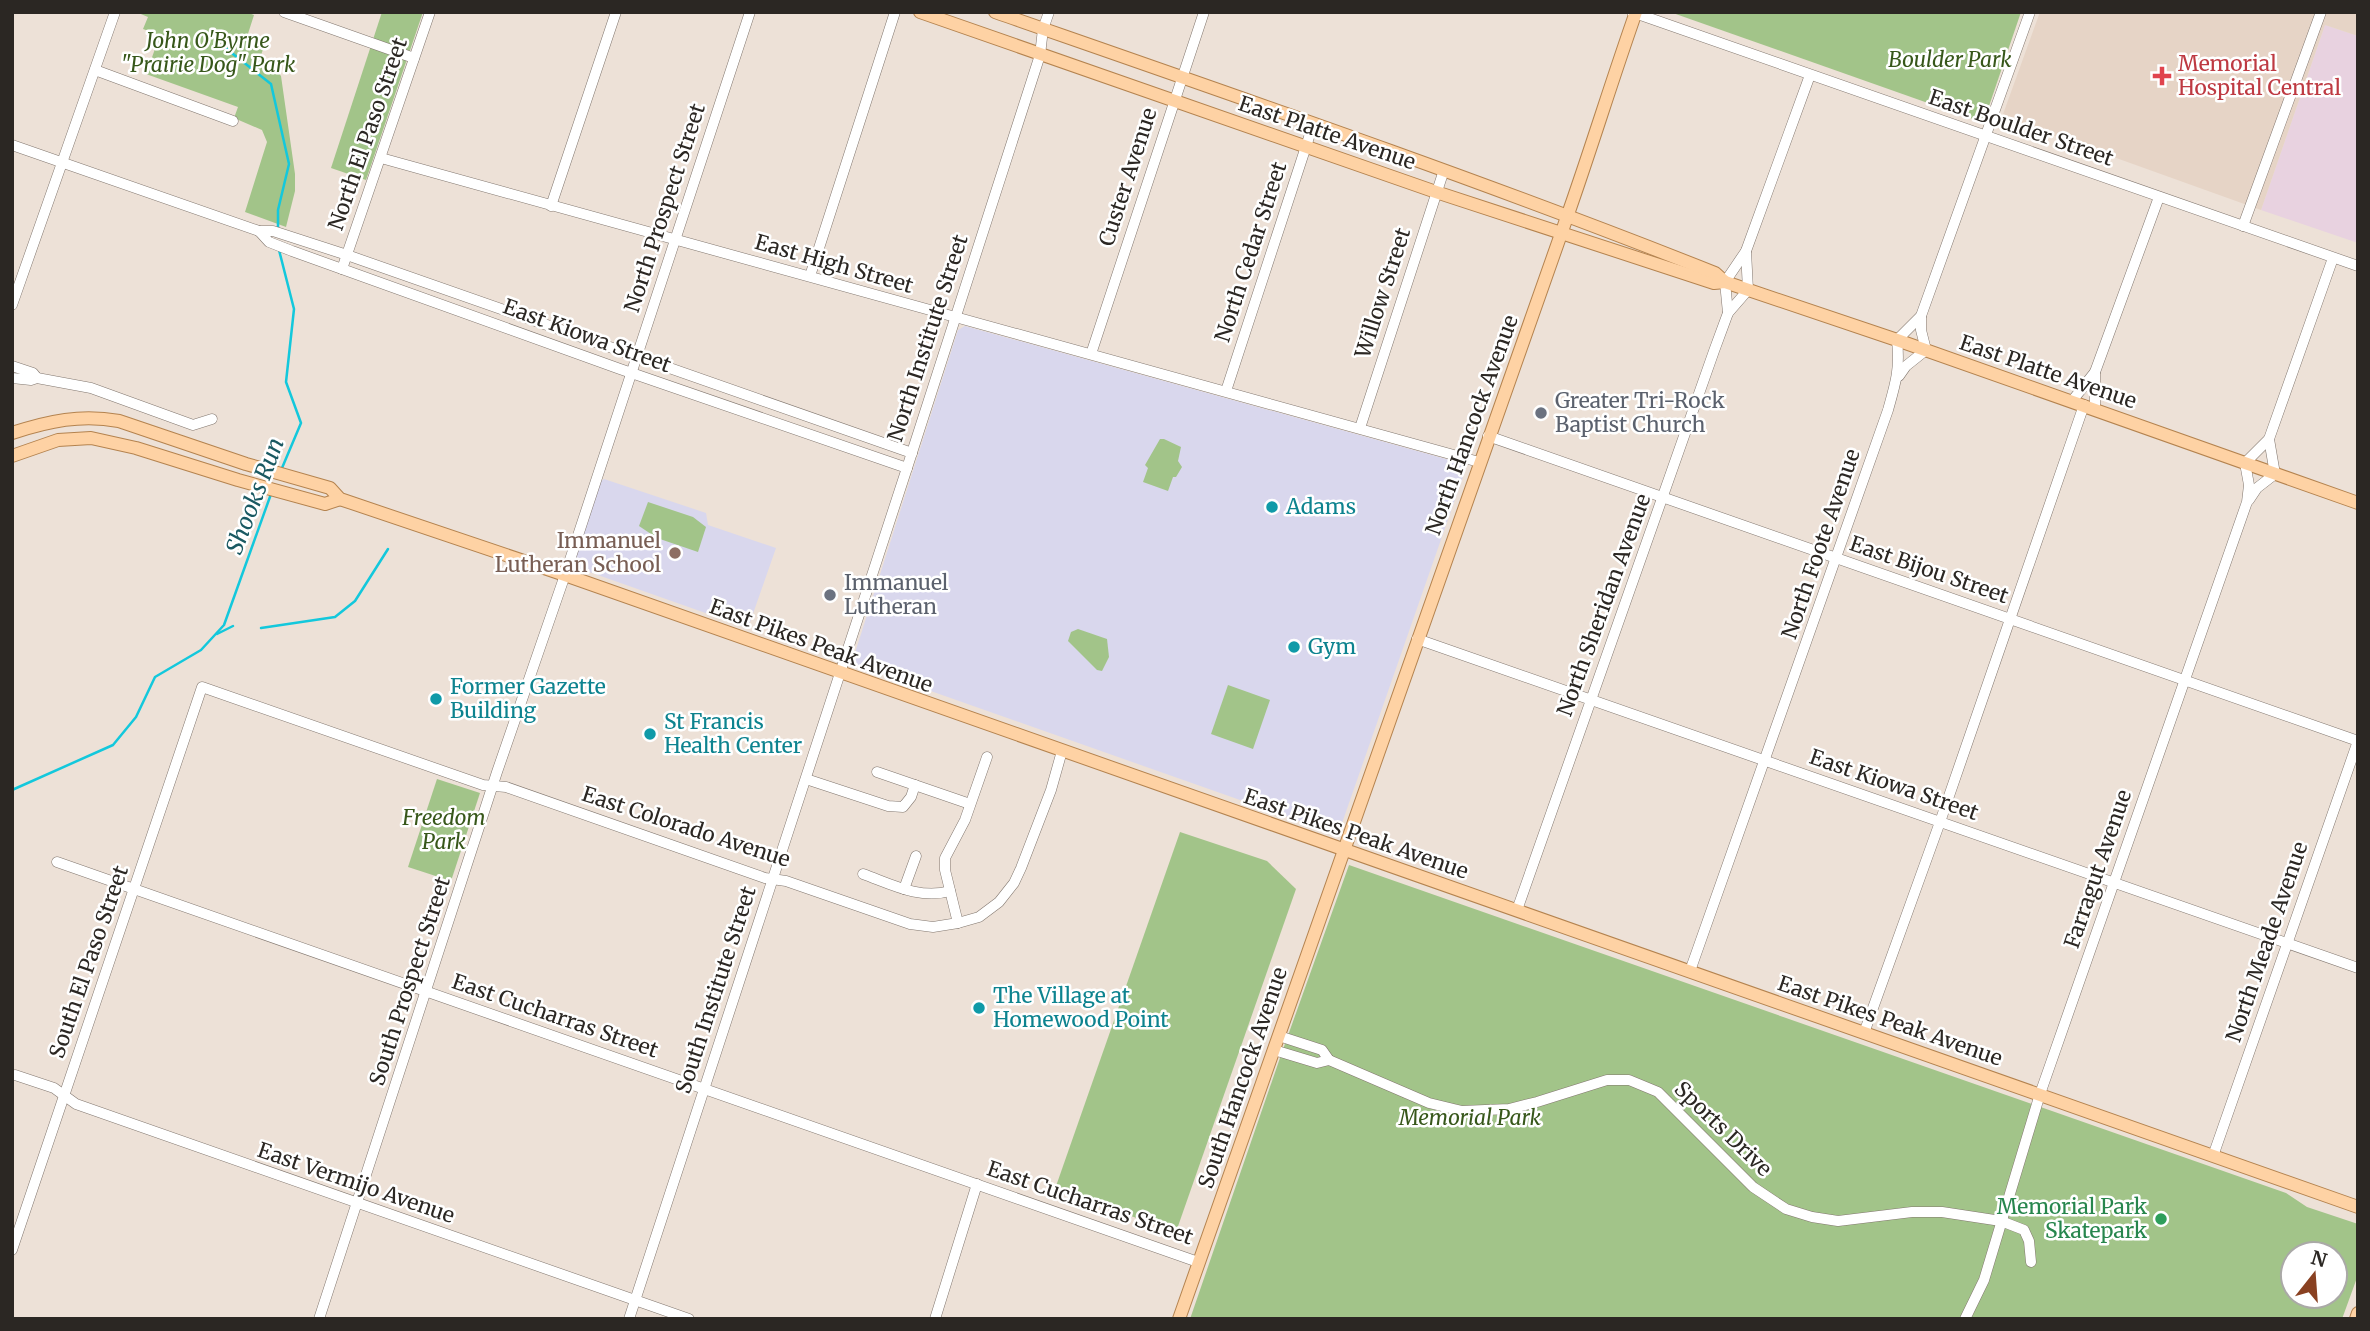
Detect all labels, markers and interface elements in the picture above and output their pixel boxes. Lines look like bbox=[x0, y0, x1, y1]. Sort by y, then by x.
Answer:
park label: John O'Byrne "Prairie Dog" Park bbox=[121, 27, 296, 78]
street label: North El Paso Street bbox=[322, 34, 413, 234]
park label: Boulder Park bbox=[1888, 46, 2012, 73]
place label: Memorial Hospital Central bbox=[2178, 50, 2341, 101]
marker: Memorial Hospital Central bbox=[2152, 66, 2172, 86]
street label: East Boulder Street bbox=[1925, 83, 2117, 172]
street label: East Platte Avenue bbox=[1235, 90, 1419, 175]
street label: North Prospect Street bbox=[618, 100, 711, 316]
street label: Custer Avenue bbox=[1092, 104, 1163, 249]
street label: North Cedar Street bbox=[1209, 158, 1292, 345]
street label: Willow Street bbox=[1348, 224, 1416, 362]
street label: East High Street bbox=[752, 228, 916, 299]
street label: North Institute Street bbox=[881, 231, 974, 445]
street label: East Kiowa Street bbox=[499, 293, 675, 378]
street label: North Hancock Avenue bbox=[1419, 311, 1524, 538]
street label: East Platte Avenue bbox=[1956, 329, 2140, 414]
place label: Greater Tri-Rock Baptist Church bbox=[1555, 387, 1725, 438]
marker: Greater Tri-Rock Baptist Church bbox=[1533, 405, 1549, 421]
water label: Shooks Run bbox=[219, 434, 290, 558]
street label: North Foote Avenue bbox=[1775, 445, 1866, 642]
street label: North Sheridan Avenue bbox=[1551, 490, 1656, 720]
place label: Adams bbox=[1285, 493, 1356, 520]
marker: Adams bbox=[1264, 499, 1280, 515]
place label: Immanuel Lutheran School bbox=[495, 527, 662, 578]
street label: East Bijou Street bbox=[1846, 530, 2012, 609]
marker: Immanuel Lutheran School bbox=[667, 545, 683, 561]
place label: Immanuel Lutheran bbox=[844, 569, 949, 620]
marker: Immanuel Lutheran bbox=[822, 587, 838, 603]
street label: East Pikes Peak Avenue bbox=[706, 593, 936, 699]
place label: Gym bbox=[1308, 633, 1356, 660]
marker: Gym bbox=[1286, 639, 1302, 655]
place label: Former Gazette Building bbox=[450, 673, 606, 724]
marker: Former Gazette Building bbox=[428, 691, 444, 707]
place label: St Francis Health Center bbox=[664, 708, 802, 759]
marker: St Francis Health Center bbox=[642, 726, 658, 742]
street label: East Kiowa Street bbox=[1806, 743, 1982, 826]
street label: East Colorado Avenue bbox=[579, 780, 794, 873]
street label: East Pikes Peak Avenue bbox=[1240, 782, 1472, 885]
street label: Farragut Avenue bbox=[2058, 786, 2137, 952]
park label: Freedom Park bbox=[401, 804, 486, 855]
street label: North Meade Avenue bbox=[2220, 838, 2313, 1046]
street label: South El Paso Street bbox=[43, 862, 134, 1062]
street label: South Prospect Street bbox=[363, 873, 456, 1089]
street label: South Institute Street bbox=[669, 883, 762, 1097]
street label: South Hancock Avenue bbox=[1192, 964, 1293, 1192]
street label: East Cucharras Street bbox=[449, 968, 662, 1063]
street label: East Pikes Peak Avenue bbox=[1774, 969, 2006, 1072]
place label: The Village at Homewood Point bbox=[993, 982, 1168, 1033]
marker: The Village at Homewood Point bbox=[971, 1000, 987, 1016]
street label: Sports Drive bbox=[1669, 1075, 1778, 1182]
park label: Memorial Park bbox=[1398, 1104, 1542, 1131]
street label: East Vermijo Avenue bbox=[254, 1136, 458, 1229]
street label: East Cucharras Street bbox=[984, 1155, 1197, 1250]
place label: Memorial Park Skatepark bbox=[1997, 1193, 2148, 1244]
marker: Memorial Park Skatepark bbox=[2153, 1211, 2169, 1227]
north arrow bbox=[2279, 1240, 2349, 1310]
text: N bbox=[2308, 1245, 2330, 1272]

